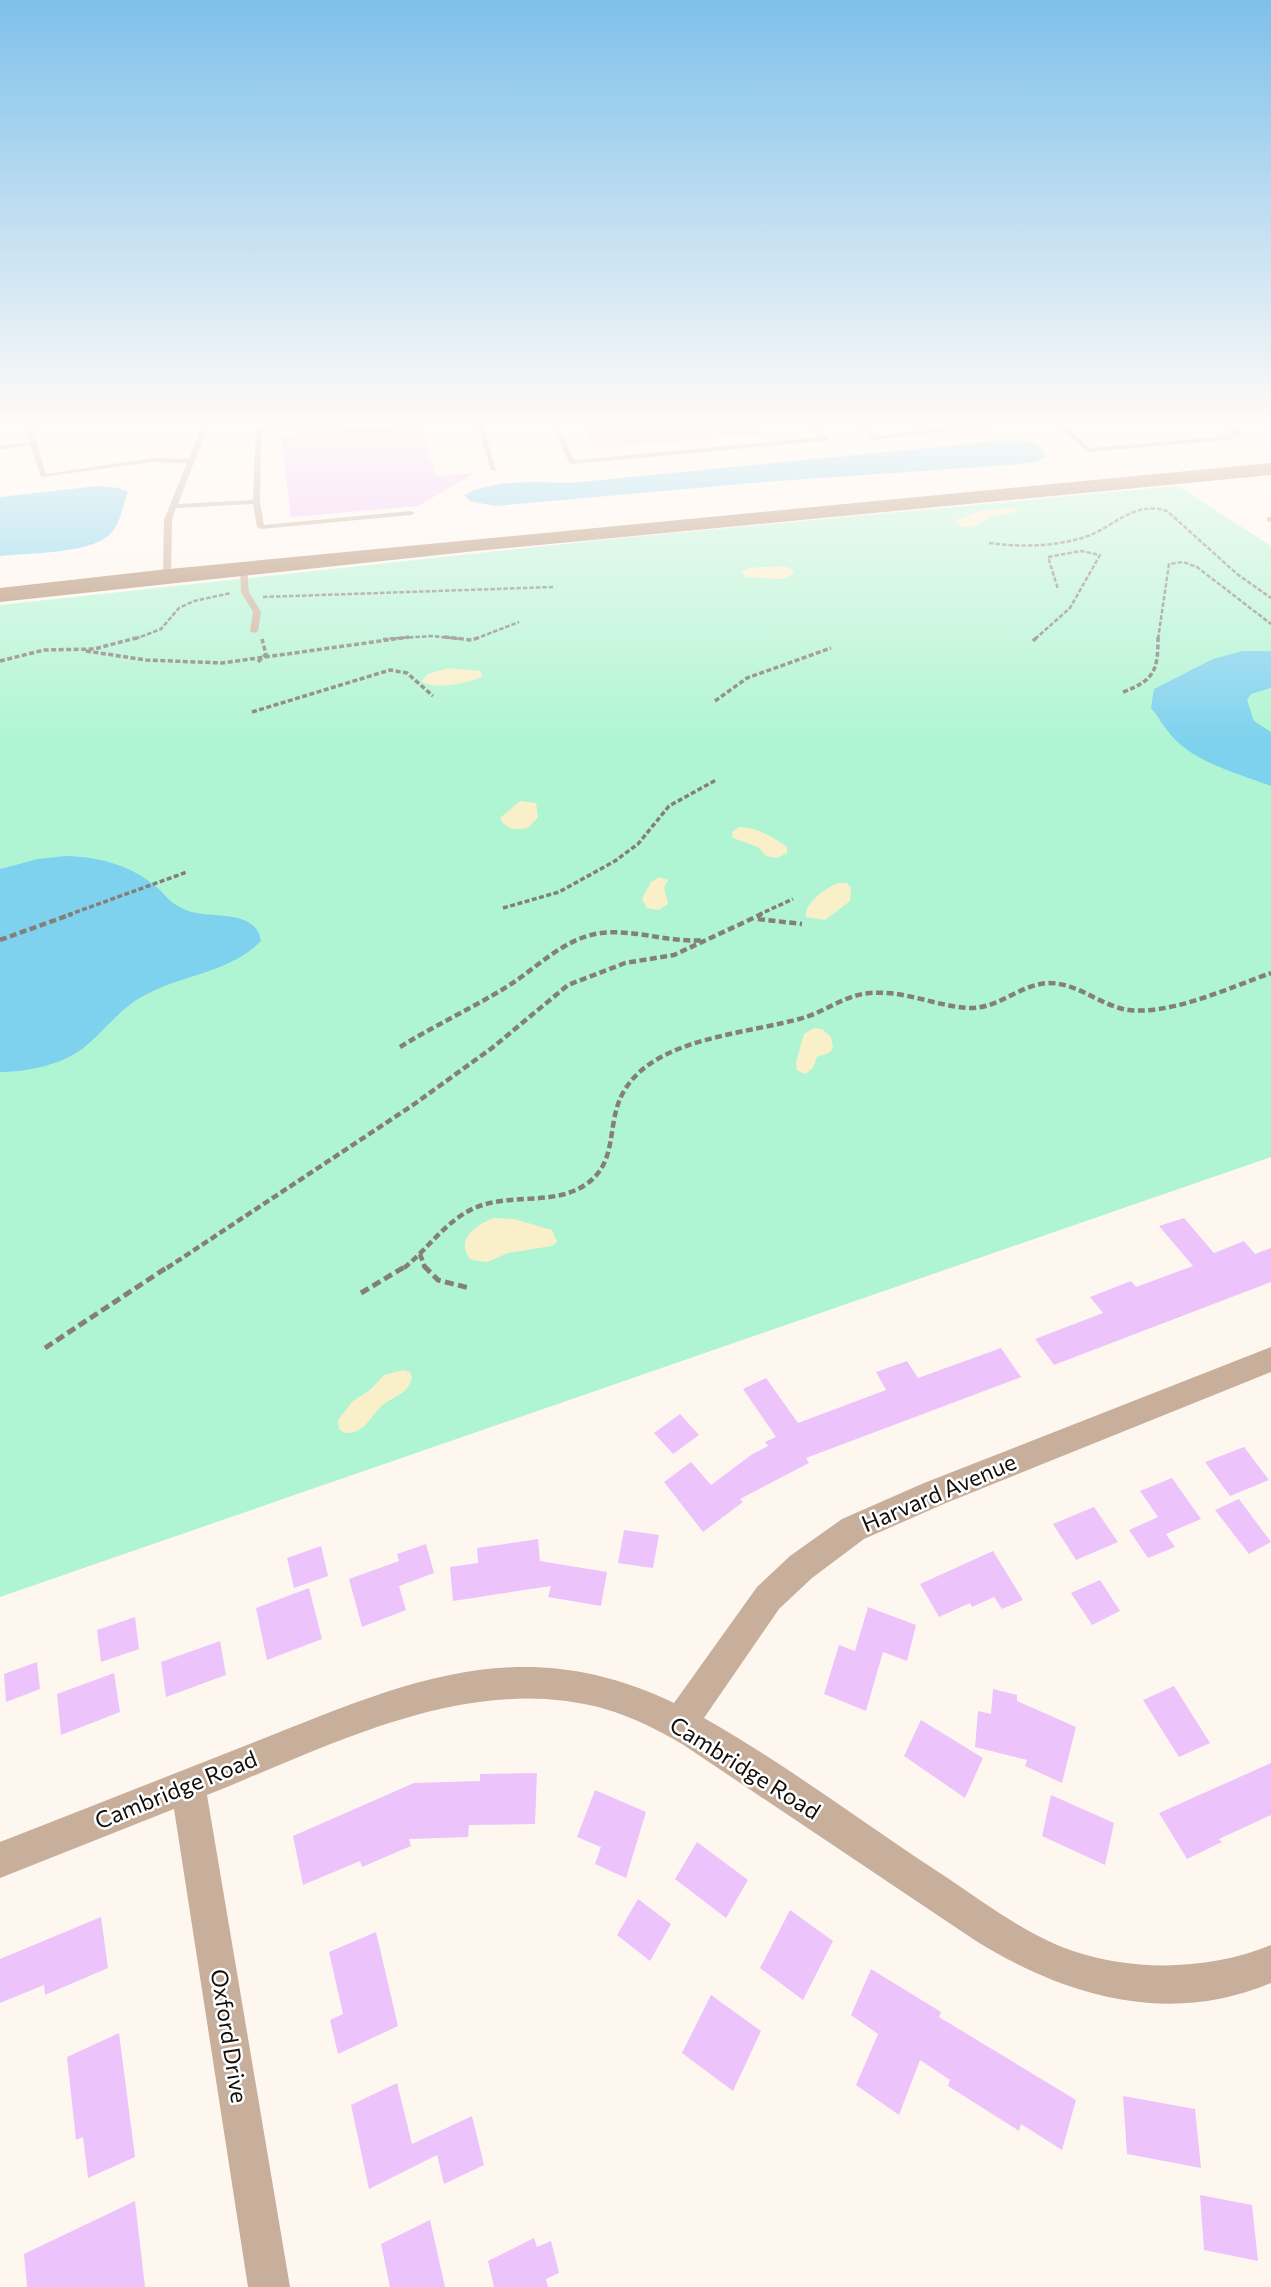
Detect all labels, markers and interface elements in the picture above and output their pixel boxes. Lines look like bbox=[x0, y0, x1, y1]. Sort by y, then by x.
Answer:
street label: Harvard Avenue bbox=[857, 1447, 1020, 1537]
street label: Cambridge Road bbox=[665, 1710, 826, 1825]
street label: Cambridge Road bbox=[90, 1744, 261, 1834]
street label: Oxford Drive bbox=[206, 1967, 254, 2105]

